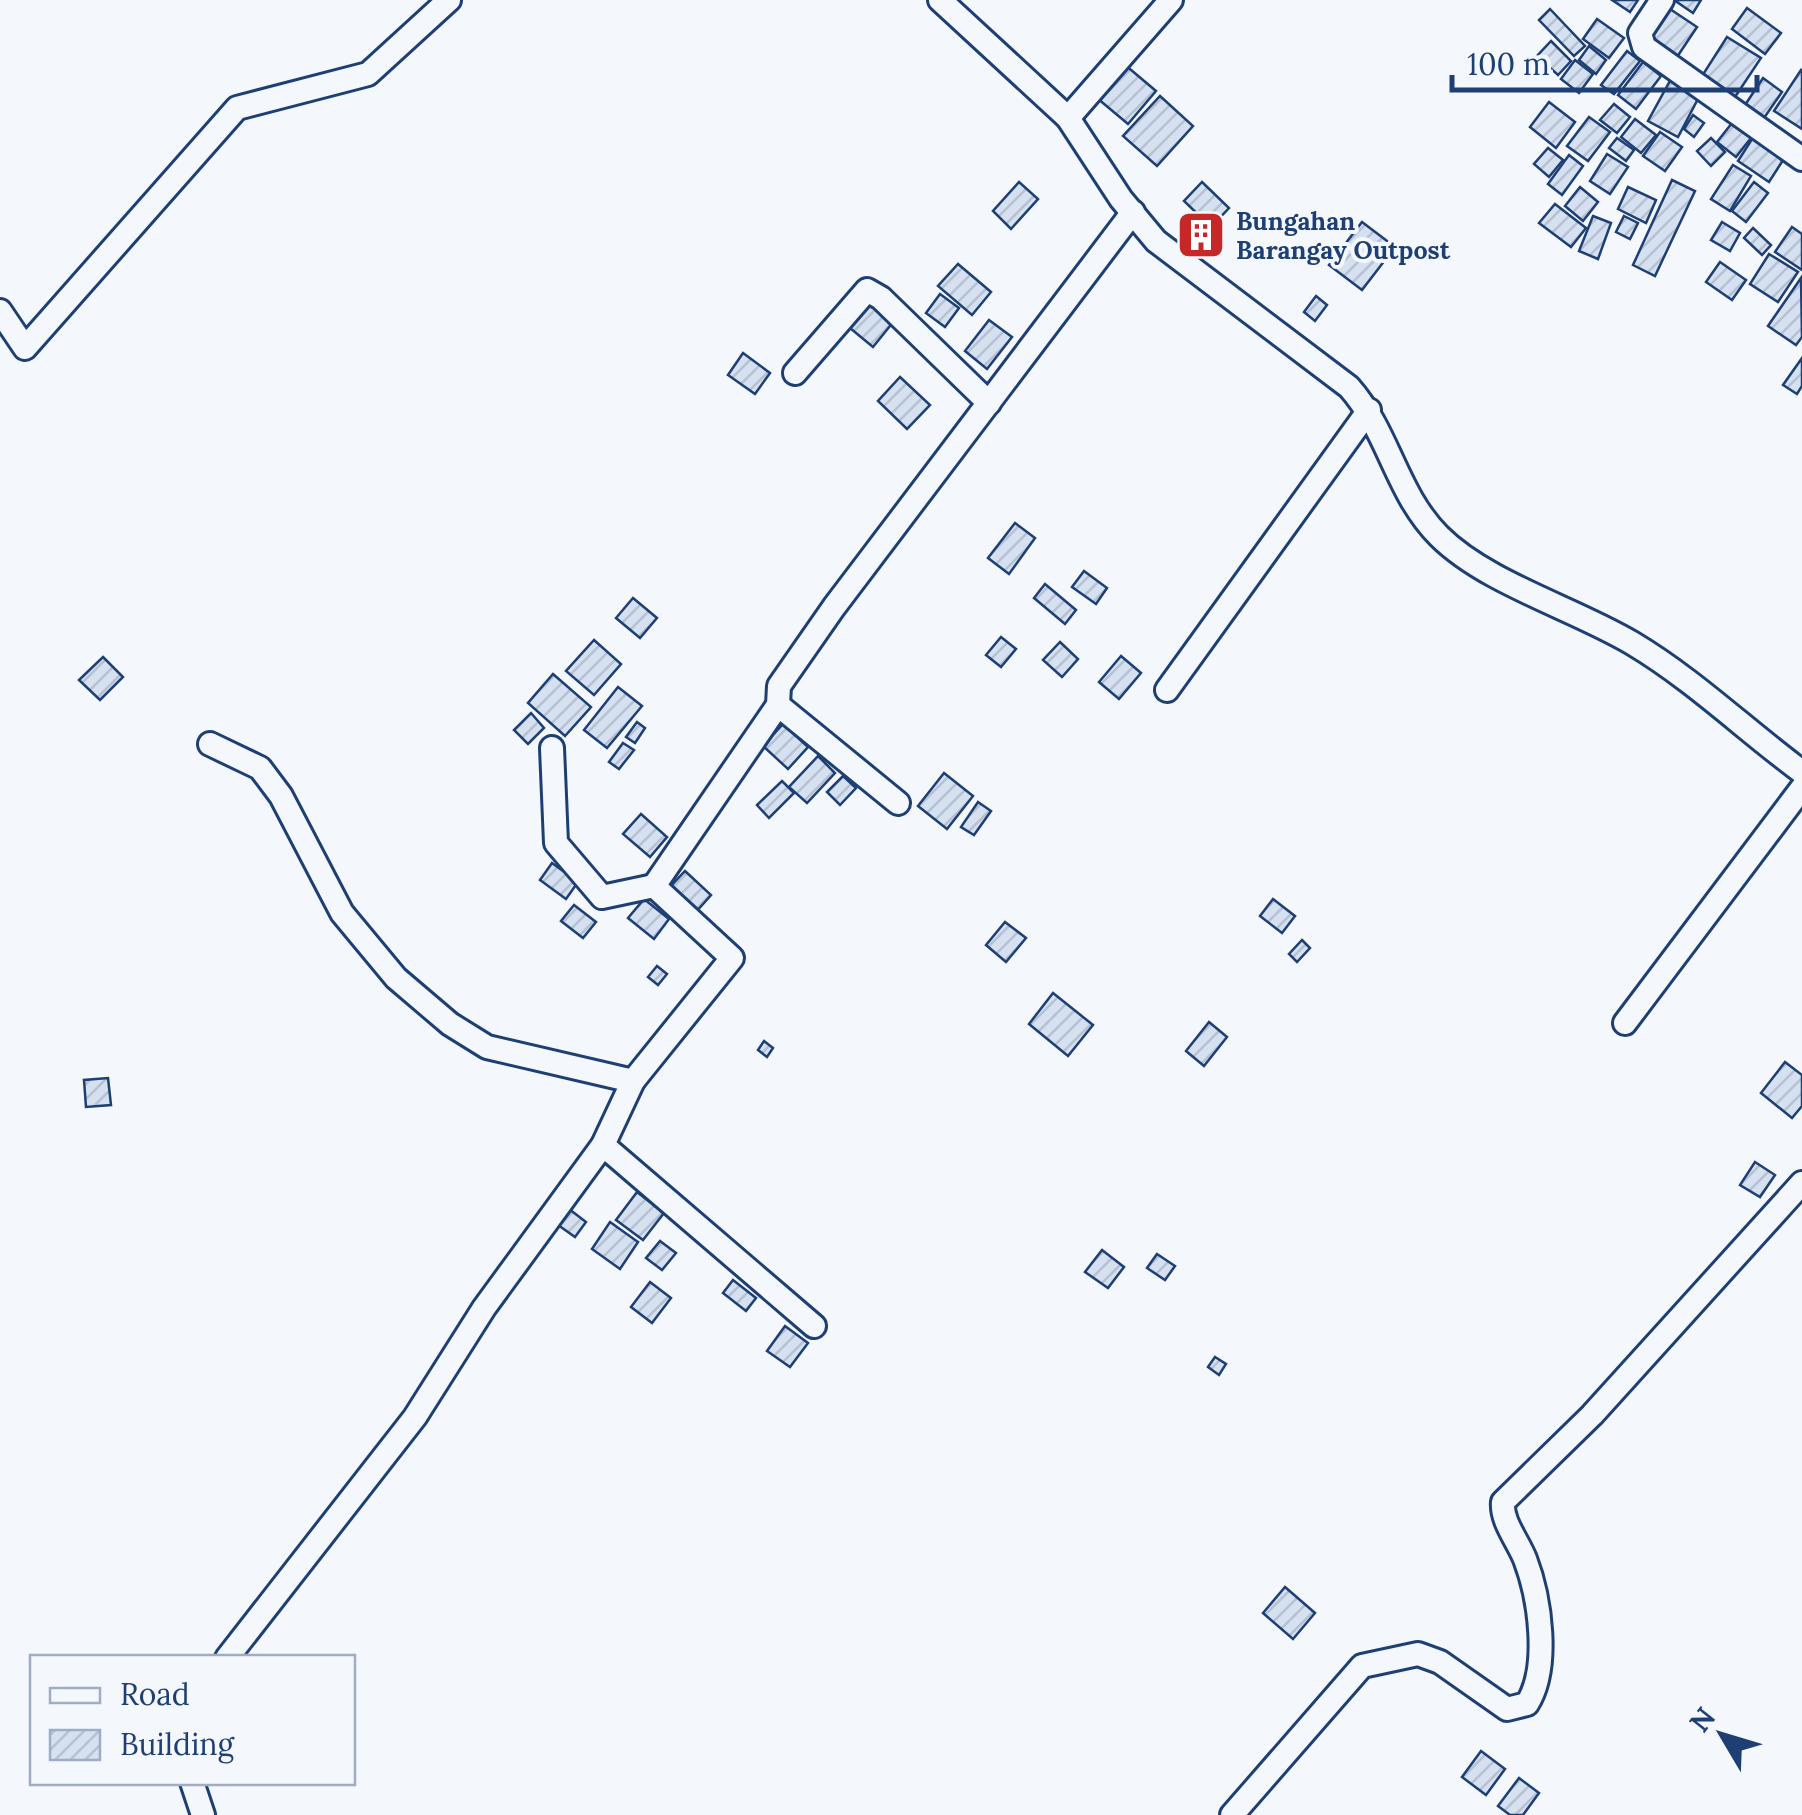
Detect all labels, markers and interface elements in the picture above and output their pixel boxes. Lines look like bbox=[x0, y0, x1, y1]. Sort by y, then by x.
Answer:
scale bar bbox=[1452, 30, 1757, 92]
text: 100 m bbox=[1467, 45, 1550, 83]
place label: Bungahan Barangay Outpost bbox=[1236, 205, 1451, 266]
building icon: Bungahan Barangay Outpost bbox=[1175, 209, 1227, 261]
legend bbox=[30, 1655, 355, 1785]
text: Road bbox=[120, 1675, 190, 1713]
north arrow bbox=[1672, 1685, 1772, 1785]
text: N bbox=[1681, 1700, 1723, 1739]
text: Building bbox=[120, 1725, 236, 1764]

